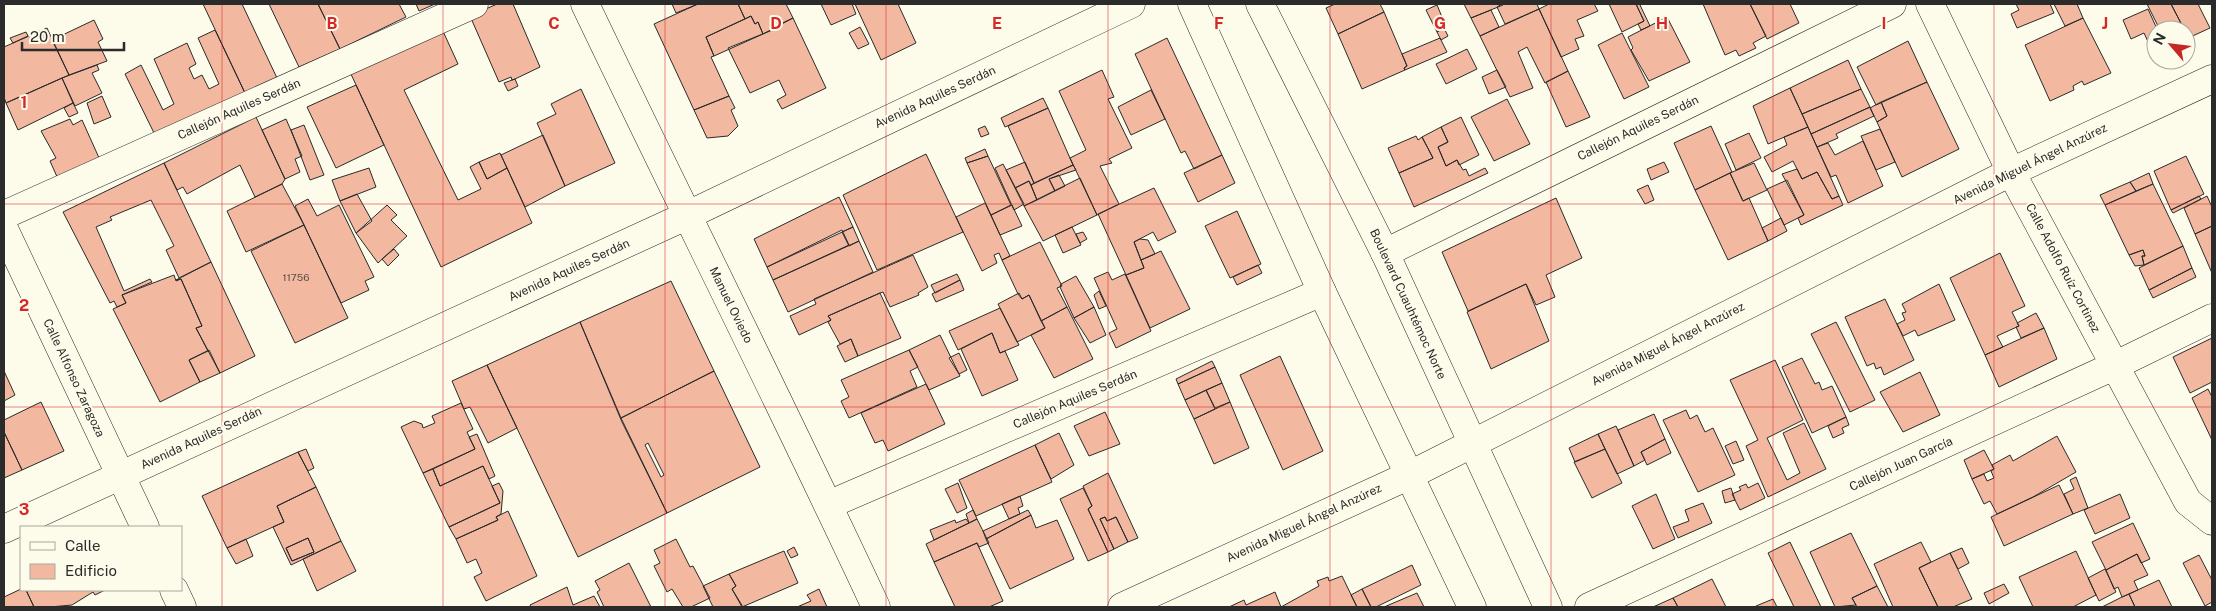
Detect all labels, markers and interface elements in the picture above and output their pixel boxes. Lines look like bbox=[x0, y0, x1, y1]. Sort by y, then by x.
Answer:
text: B bbox=[327, 14, 338, 33]
text: C bbox=[548, 14, 560, 33]
text: D bbox=[770, 14, 782, 33]
text: E bbox=[992, 14, 1002, 33]
text: F bbox=[1214, 14, 1224, 33]
text: G bbox=[1434, 14, 1446, 33]
text: H bbox=[1656, 14, 1668, 33]
text: I bbox=[1882, 14, 1886, 33]
text: J bbox=[2102, 14, 2108, 33]
scale bar bbox=[22, 20, 125, 52]
north arrow bbox=[2146, 20, 2196, 70]
text: 20 m bbox=[30, 28, 65, 45]
text: N bbox=[2150, 30, 2169, 47]
street label: Avenida Aquiles Serdán bbox=[872, 63, 998, 131]
street label: Callejón Aquiles Serdán bbox=[175, 76, 303, 142]
text: 1 bbox=[21, 93, 27, 112]
street label: Callejón Aquiles Serdán bbox=[1575, 93, 1701, 163]
street label: Avenida Miguel Ángel Anzúrez bbox=[1951, 120, 2109, 207]
street label: Calle Adolfo Ruíz Cortinez bbox=[2023, 201, 2103, 335]
street label: Boulevard Cuauhtémoc Norte bbox=[1367, 227, 1449, 381]
street label: Avenida Aquiles Serdán bbox=[506, 236, 632, 304]
street label: Manuel Oviedo bbox=[707, 265, 756, 346]
house number: 11756 bbox=[283, 271, 309, 283]
text: 2 bbox=[19, 296, 29, 315]
street label: Avenida Miguel Ángel Anzúrez bbox=[1589, 299, 1747, 389]
street label: Calle Alfonso Zaragoza bbox=[40, 317, 108, 439]
street label: Callejón Aquiles Serdán bbox=[1011, 367, 1139, 431]
street label: Avenida Aquiles Serdán bbox=[138, 404, 264, 472]
street label: Callejón Juan García bbox=[1847, 434, 1955, 494]
street label: Avenida Miguel Ángel Anzúrez bbox=[1224, 481, 1384, 565]
text: 3 bbox=[19, 500, 29, 519]
legend bbox=[20, 526, 182, 591]
text: Calle bbox=[65, 537, 101, 554]
text: Edificio bbox=[65, 562, 117, 579]

